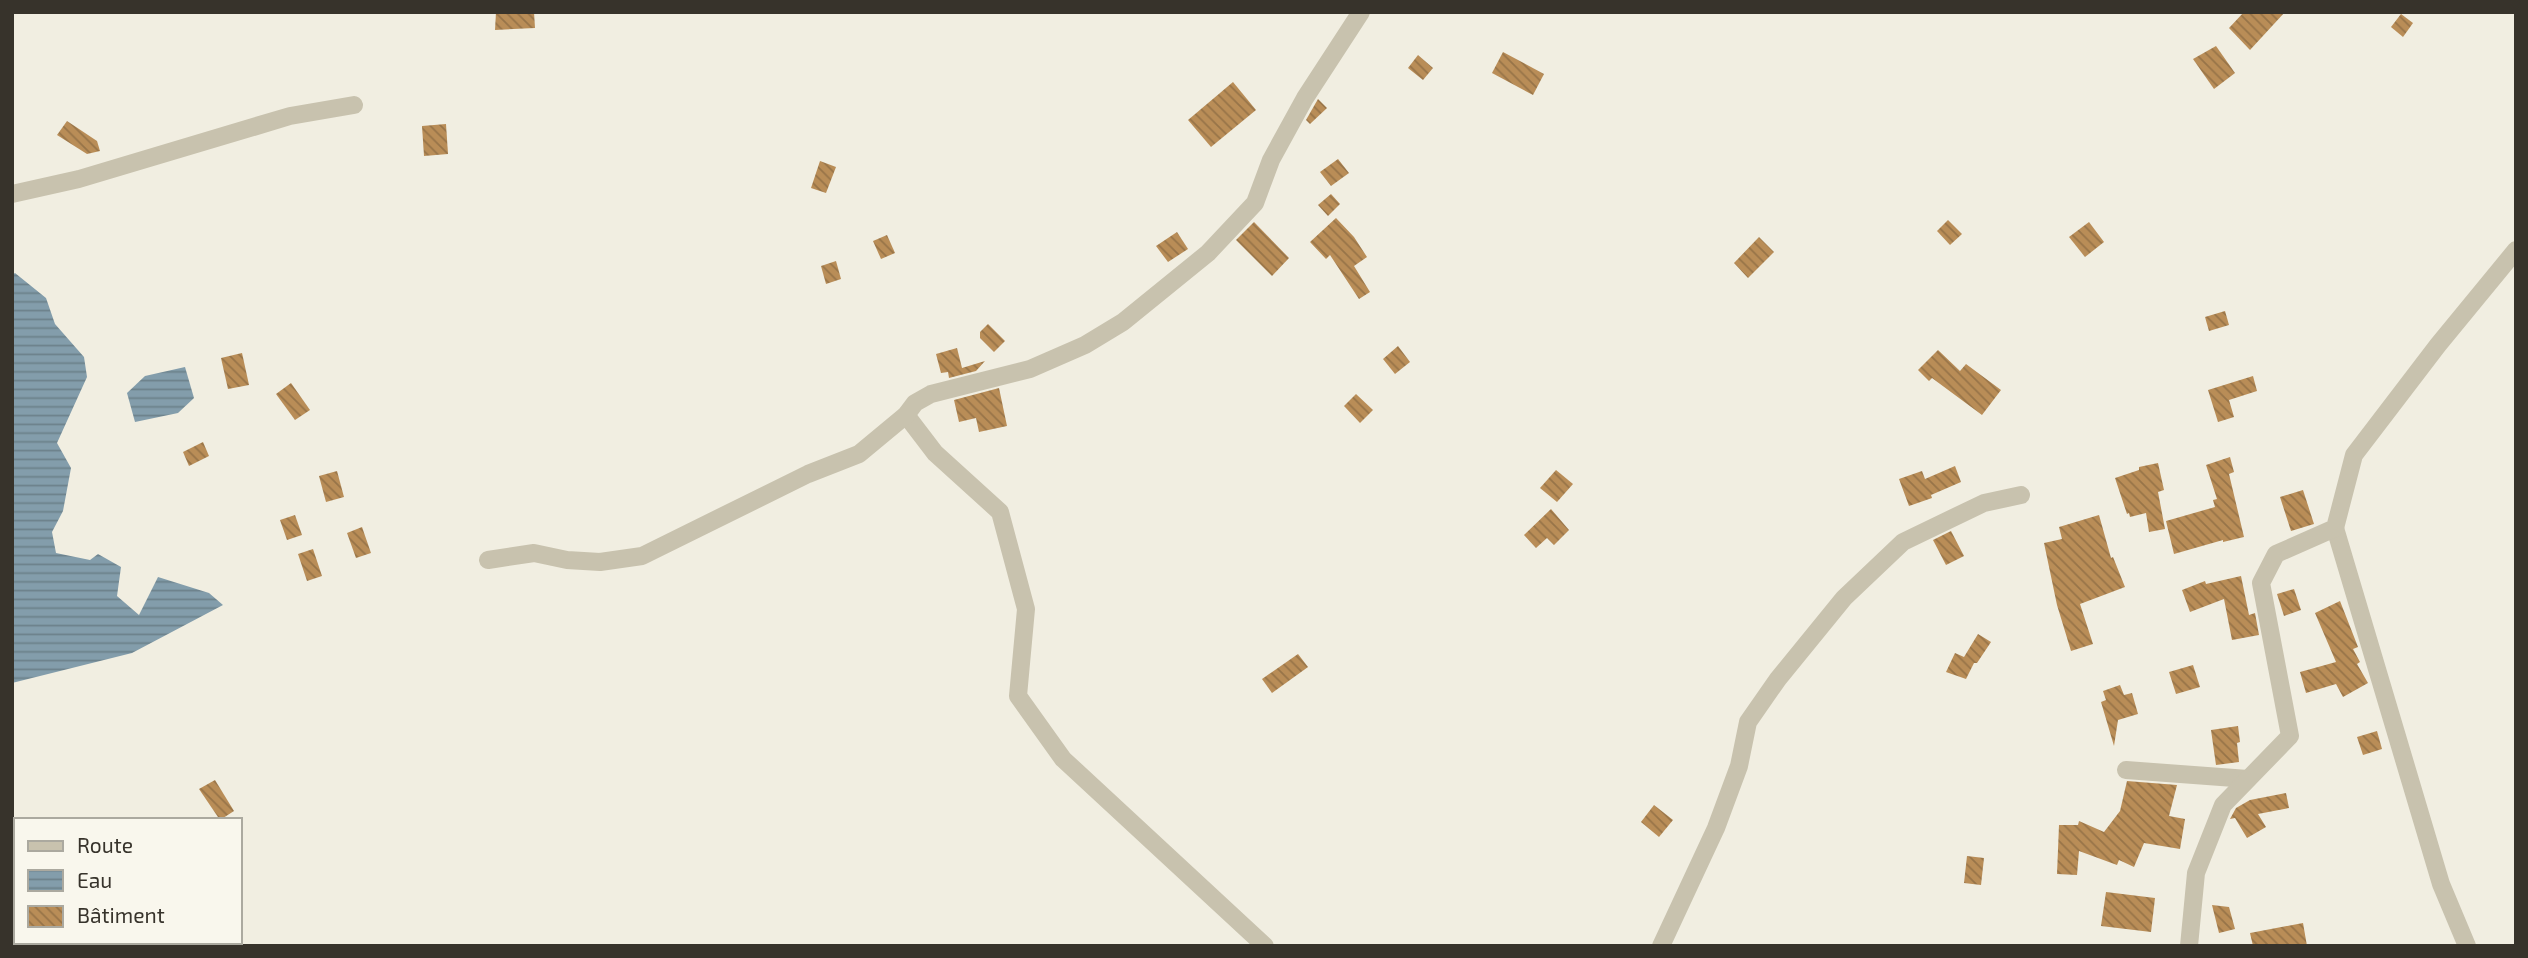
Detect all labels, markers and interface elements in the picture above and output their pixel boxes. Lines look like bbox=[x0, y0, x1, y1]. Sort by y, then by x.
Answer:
legend bbox=[14, 818, 242, 944]
text: Route bbox=[77, 832, 133, 857]
text: Eau bbox=[77, 867, 112, 892]
text: Bâtiment bbox=[77, 902, 165, 927]

